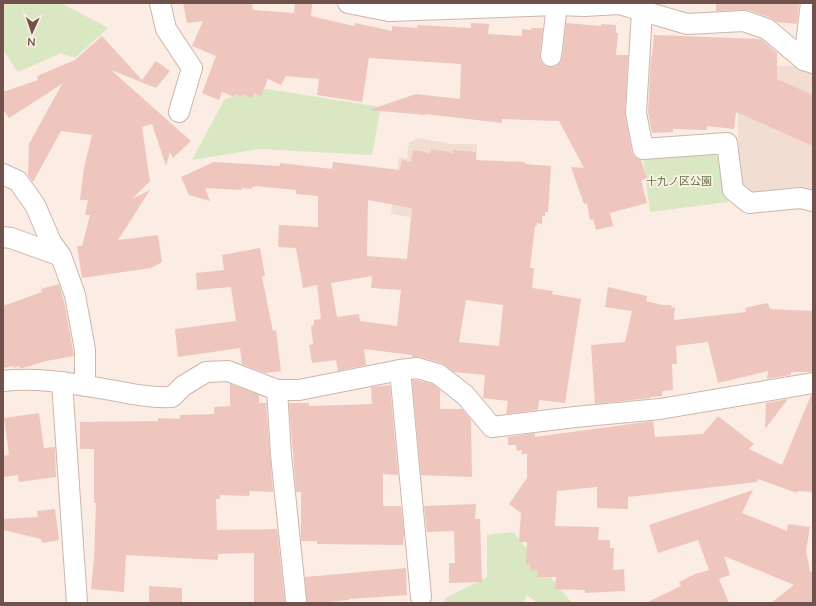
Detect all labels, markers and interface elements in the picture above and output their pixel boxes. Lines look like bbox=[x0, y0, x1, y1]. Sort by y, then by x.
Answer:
north arrow bbox=[12, 12, 52, 52]
text: N bbox=[27, 35, 36, 49]
park label: 十九ノ区公園 bbox=[646, 174, 712, 188]

